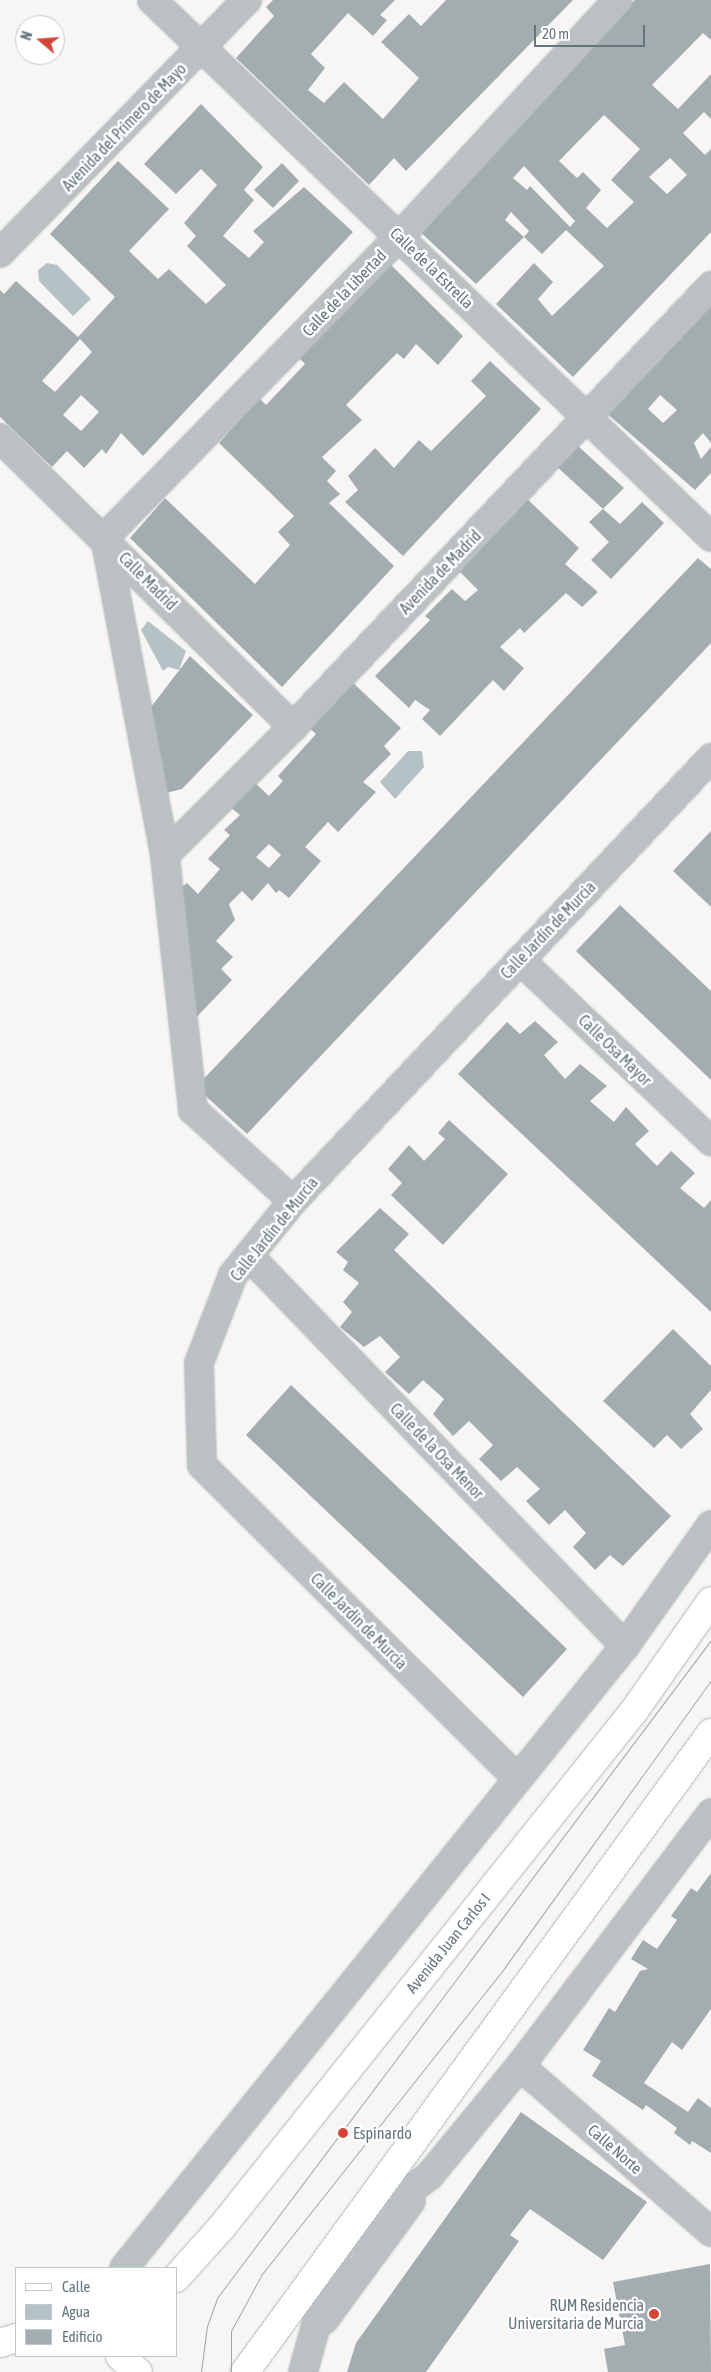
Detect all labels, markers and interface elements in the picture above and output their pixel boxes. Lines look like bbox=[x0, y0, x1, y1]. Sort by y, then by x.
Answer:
north arrow bbox=[15, 15, 65, 65]
scale bar bbox=[536, 15, 647, 47]
text: 20 m bbox=[542, 25, 569, 42]
text: N bbox=[18, 29, 36, 42]
street label: Avenida del Primero de Mayo bbox=[58, 59, 190, 195]
street label: Calle de la Estrella bbox=[386, 223, 478, 313]
street label: Calle de la Libertad bbox=[298, 246, 390, 340]
street label: Avenida de Madrid bbox=[395, 526, 485, 618]
street label: Calle Madrid bbox=[115, 548, 181, 614]
street label: Calle Jardín de Murcia bbox=[497, 877, 599, 983]
street label: Calle Osa Mayor bbox=[575, 1010, 655, 1090]
street label: Calle Jardín de Murcia bbox=[226, 1173, 322, 1285]
street label: Calle de la Osa Menor bbox=[386, 1399, 488, 1503]
street label: Calle Jardín de Murcia bbox=[307, 1569, 411, 1673]
street label: Avenida Juan Carlos I bbox=[402, 1889, 494, 1997]
street label: Calle Norte bbox=[584, 2120, 646, 2178]
place label: Espinardo bbox=[353, 2123, 412, 2143]
marker: Espinardo bbox=[337, 2127, 349, 2139]
legend bbox=[15, 2267, 178, 2357]
text: Calle bbox=[62, 2278, 90, 2295]
place label: RUM Residencia Universitaria de Murcia bbox=[508, 2295, 644, 2333]
text: Agua bbox=[62, 2303, 90, 2320]
marker: RUM Residencia Universitaria de Murcia bbox=[648, 2308, 660, 2320]
text: Edificio bbox=[62, 2328, 103, 2345]

